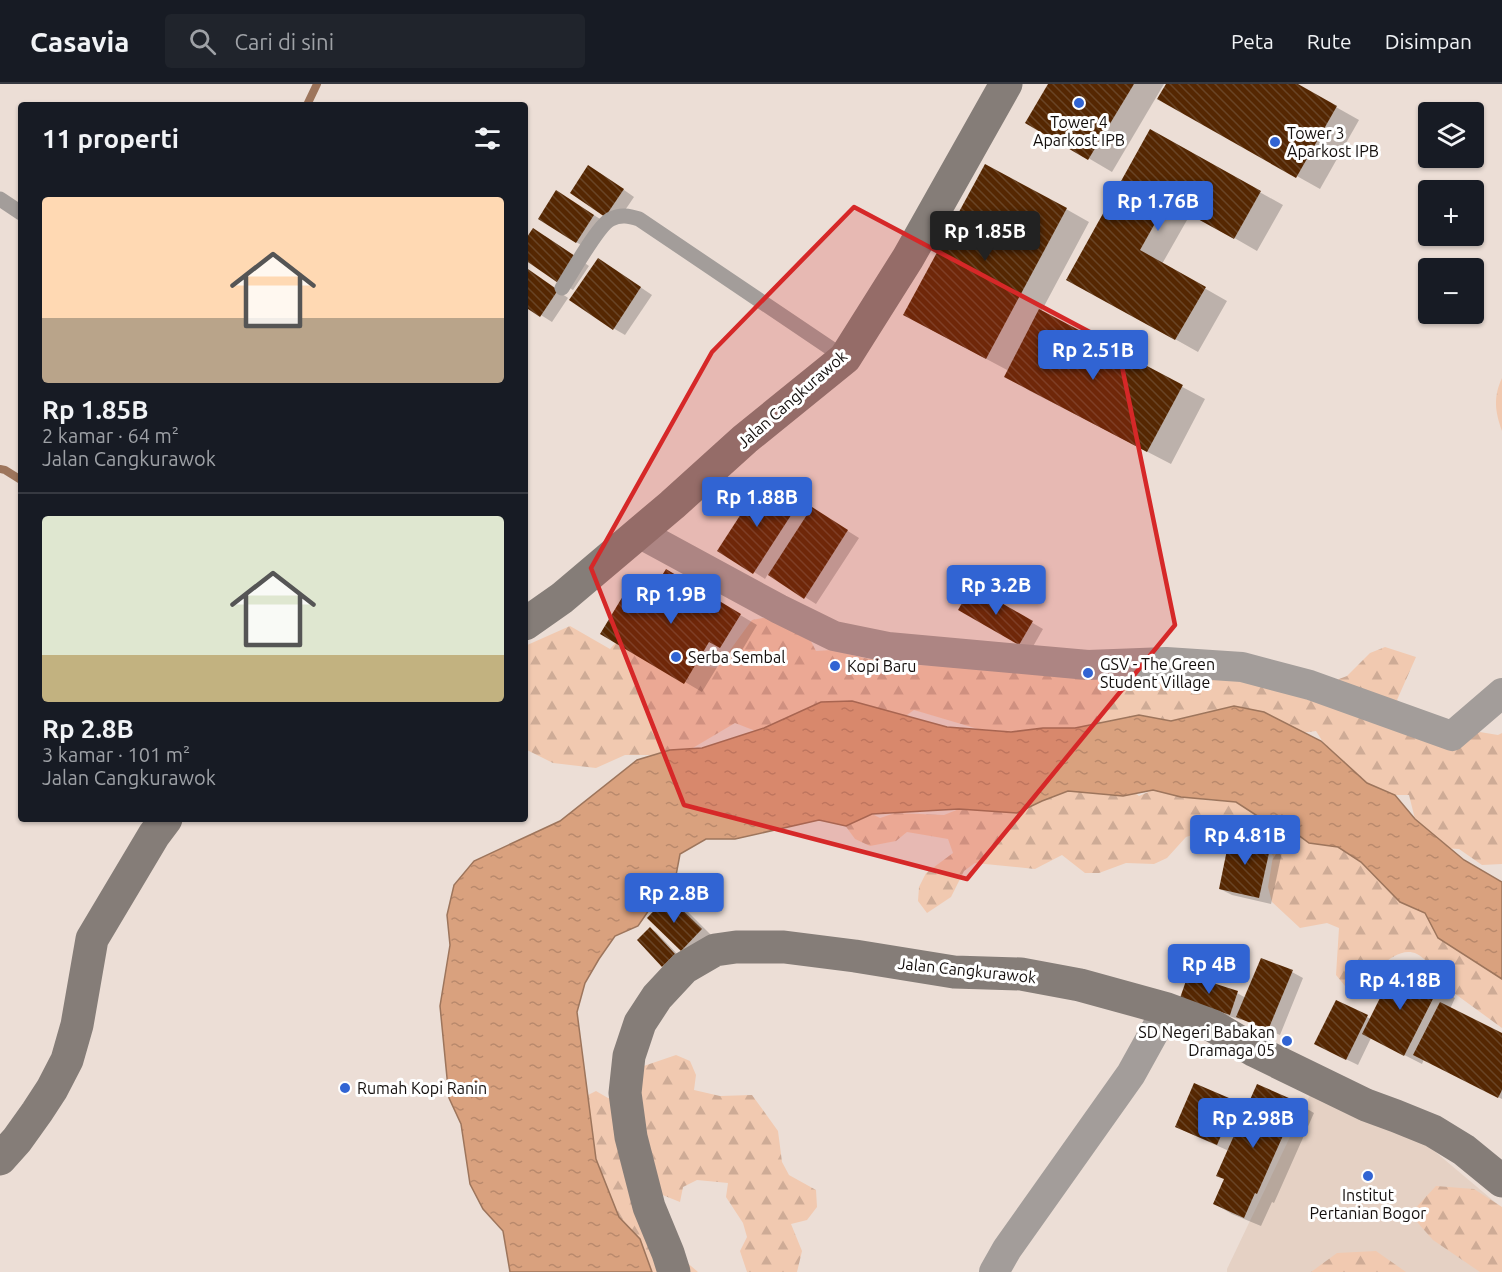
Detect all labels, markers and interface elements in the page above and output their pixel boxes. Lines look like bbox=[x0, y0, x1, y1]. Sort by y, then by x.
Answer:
search box bbox=[165, 14, 585, 68]
icon: search bbox=[186, 25, 219, 58]
text: Casavia bbox=[30, 26, 129, 57]
text: Cari di sini bbox=[234, 29, 334, 54]
text: Peta bbox=[1231, 29, 1274, 53]
text: Rute bbox=[1307, 29, 1352, 53]
text: Disimpan bbox=[1385, 29, 1472, 53]
marker: Tower 4 Aparkost IPB bbox=[1072, 96, 1086, 110]
map controls bbox=[1418, 102, 1484, 324]
button: layers bbox=[1418, 102, 1484, 168]
place label: Tower 4 Aparkost IPB bbox=[1033, 113, 1125, 149]
icon: filters bbox=[471, 122, 504, 155]
text: 11 properti bbox=[42, 124, 179, 153]
place label: Tower 3 Aparkost IPB bbox=[1287, 124, 1379, 160]
marker: Tower 3 Aparkost IPB bbox=[1268, 135, 1282, 149]
button: + bbox=[1418, 180, 1484, 246]
pin: Rp 1.76B bbox=[1096, 181, 1220, 232]
text: Rp 1.76B bbox=[1117, 189, 1199, 212]
pin: Rp 1.85B bbox=[923, 211, 1047, 262]
text: Rp 1.85B bbox=[944, 219, 1026, 242]
icon: home bbox=[219, 236, 327, 344]
button: − bbox=[1418, 258, 1484, 324]
pin: Rp 2.51B bbox=[1031, 330, 1155, 381]
text: Rp 2.51B bbox=[1052, 338, 1134, 361]
street label: Jalan Cangkurawok bbox=[734, 347, 850, 451]
text: Rp 1.85B bbox=[42, 395, 148, 424]
text: 2 kamar · 64 m² bbox=[42, 424, 179, 447]
text: Jalan Cangkurawok bbox=[42, 447, 216, 470]
pin: Rp 1.88B bbox=[695, 477, 819, 528]
text: Rp 1.88B bbox=[716, 485, 798, 508]
icon: home bbox=[219, 555, 327, 663]
pin: Rp 3.2B bbox=[941, 565, 1051, 616]
text: Rp 3.2B bbox=[961, 573, 1031, 596]
pin: Rp 1.9B bbox=[616, 574, 726, 625]
text: Rp 1.9B bbox=[636, 582, 706, 605]
place label: Serba Sembal bbox=[688, 648, 785, 666]
marker: Serba Sembal bbox=[669, 650, 683, 664]
place label: GSV - The Green Student Village bbox=[1100, 655, 1215, 691]
place label: Kopi Baru bbox=[847, 657, 916, 675]
marker: Kopi Baru bbox=[828, 659, 842, 673]
marker: GSV - The Green Student Village bbox=[1081, 666, 1095, 680]
text: Rp 2.8B bbox=[42, 714, 134, 743]
text: 3 kamar · 101 m² bbox=[42, 743, 190, 766]
text: Jalan Cangkurawok bbox=[42, 766, 216, 789]
pin: Rp 4.81B bbox=[1183, 815, 1307, 866]
text: Rp 4.81B bbox=[1204, 823, 1286, 846]
pin: Rp 2.8B bbox=[619, 873, 729, 924]
text: Rp 2.8B bbox=[639, 881, 709, 904]
pin: Rp 4B bbox=[1167, 944, 1251, 995]
text: Rp 4B bbox=[1182, 952, 1236, 975]
street label: Jalan Cangkurawok bbox=[897, 954, 1037, 986]
pin: Rp 4.18B bbox=[1338, 960, 1462, 1011]
text: Rp 4.18B bbox=[1359, 968, 1441, 991]
place label: SD Negeri Babakan Dramaga 05 bbox=[1138, 1023, 1275, 1059]
marker: SD Negeri Babakan Dramaga 05 bbox=[1280, 1034, 1294, 1048]
place label: Rumah Kopi Ranin bbox=[357, 1079, 487, 1097]
marker: Rumah Kopi Ranin bbox=[338, 1081, 352, 1095]
pin: Rp 2.98B bbox=[1191, 1098, 1315, 1149]
text: Rp 2.98B bbox=[1212, 1106, 1294, 1129]
marker: Institut Pertanian Bogor bbox=[1361, 1169, 1375, 1183]
place label: Institut Pertanian Bogor bbox=[1310, 1186, 1426, 1222]

